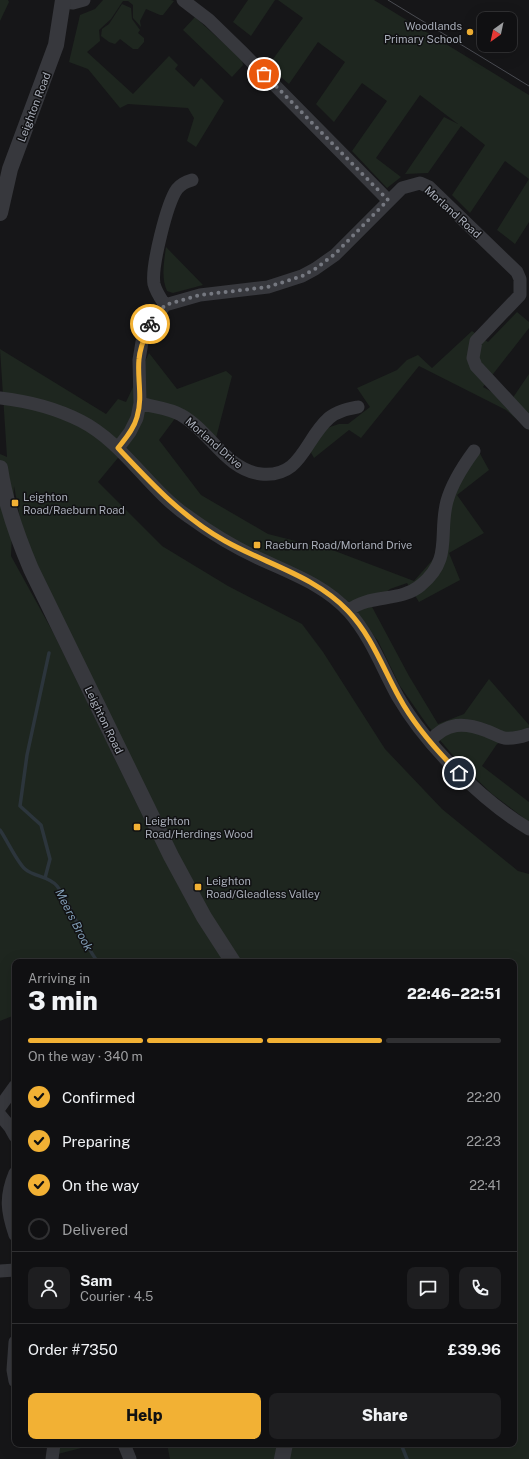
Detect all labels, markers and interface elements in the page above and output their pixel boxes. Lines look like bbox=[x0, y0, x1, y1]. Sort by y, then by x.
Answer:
north arrow bbox=[477, 12, 517, 52]
map controls bbox=[477, 12, 517, 52]
place label: Woodlands Primary School bbox=[384, 20, 462, 45]
marker: Woodlands Primary School bbox=[465, 27, 475, 37]
pin bbox=[247, 57, 281, 91]
icon: bag bbox=[253, 63, 275, 85]
street label: Leighton Road bbox=[15, 71, 53, 143]
street label: Morland Road bbox=[423, 184, 483, 240]
courier bbox=[130, 304, 170, 344]
icon: bike bbox=[139, 313, 161, 335]
street label: Morland Drive bbox=[183, 415, 245, 471]
place label: Leighton Road/Raeburn Road bbox=[23, 491, 125, 516]
marker: Leighton Road/Raeburn Road bbox=[10, 498, 20, 508]
place label: Raeburn Road/Morland Drive bbox=[265, 539, 412, 551]
marker: Raeburn Road/Morland Drive bbox=[252, 540, 262, 550]
street label: Leighton Road bbox=[83, 684, 125, 756]
pin bbox=[442, 756, 476, 790]
icon: home bbox=[448, 762, 470, 784]
place label: Leighton Road/Herdings Wood bbox=[145, 815, 253, 840]
marker: Leighton Road/Herdings Wood bbox=[132, 822, 142, 832]
place label: Leighton Road/Gleadless Valley bbox=[206, 875, 320, 900]
marker: Leighton Road/Gleadless Valley bbox=[193, 882, 203, 892]
water label: Meers Brook bbox=[52, 886, 96, 954]
text: Arriving in bbox=[28, 971, 90, 986]
text: 3 min bbox=[28, 985, 98, 1016]
text: 22:46–22:51 bbox=[407, 985, 501, 1002]
text: On the way · 340 m bbox=[28, 1049, 143, 1064]
icon: check bbox=[28, 1086, 50, 1108]
text: Confirmed bbox=[62, 1089, 135, 1106]
text: 22:20 bbox=[467, 1090, 501, 1105]
icon: check bbox=[28, 1130, 50, 1152]
text: Preparing bbox=[62, 1133, 131, 1150]
text: 22:23 bbox=[466, 1134, 501, 1149]
icon: check bbox=[28, 1174, 50, 1196]
text: On the way bbox=[62, 1177, 139, 1194]
text: 22:41 bbox=[469, 1178, 501, 1193]
text: Delivered bbox=[62, 1221, 128, 1238]
button: person bbox=[28, 1267, 70, 1309]
button: chat bbox=[407, 1267, 449, 1309]
button: phone bbox=[459, 1267, 501, 1309]
text: Sam bbox=[80, 1272, 112, 1289]
text: Courier · 4.5 bbox=[80, 1289, 153, 1304]
text: Order #7350 bbox=[28, 1341, 118, 1358]
text: £39.96 bbox=[448, 1341, 501, 1358]
button: Help bbox=[28, 1393, 261, 1439]
button: Share bbox=[269, 1393, 501, 1439]

